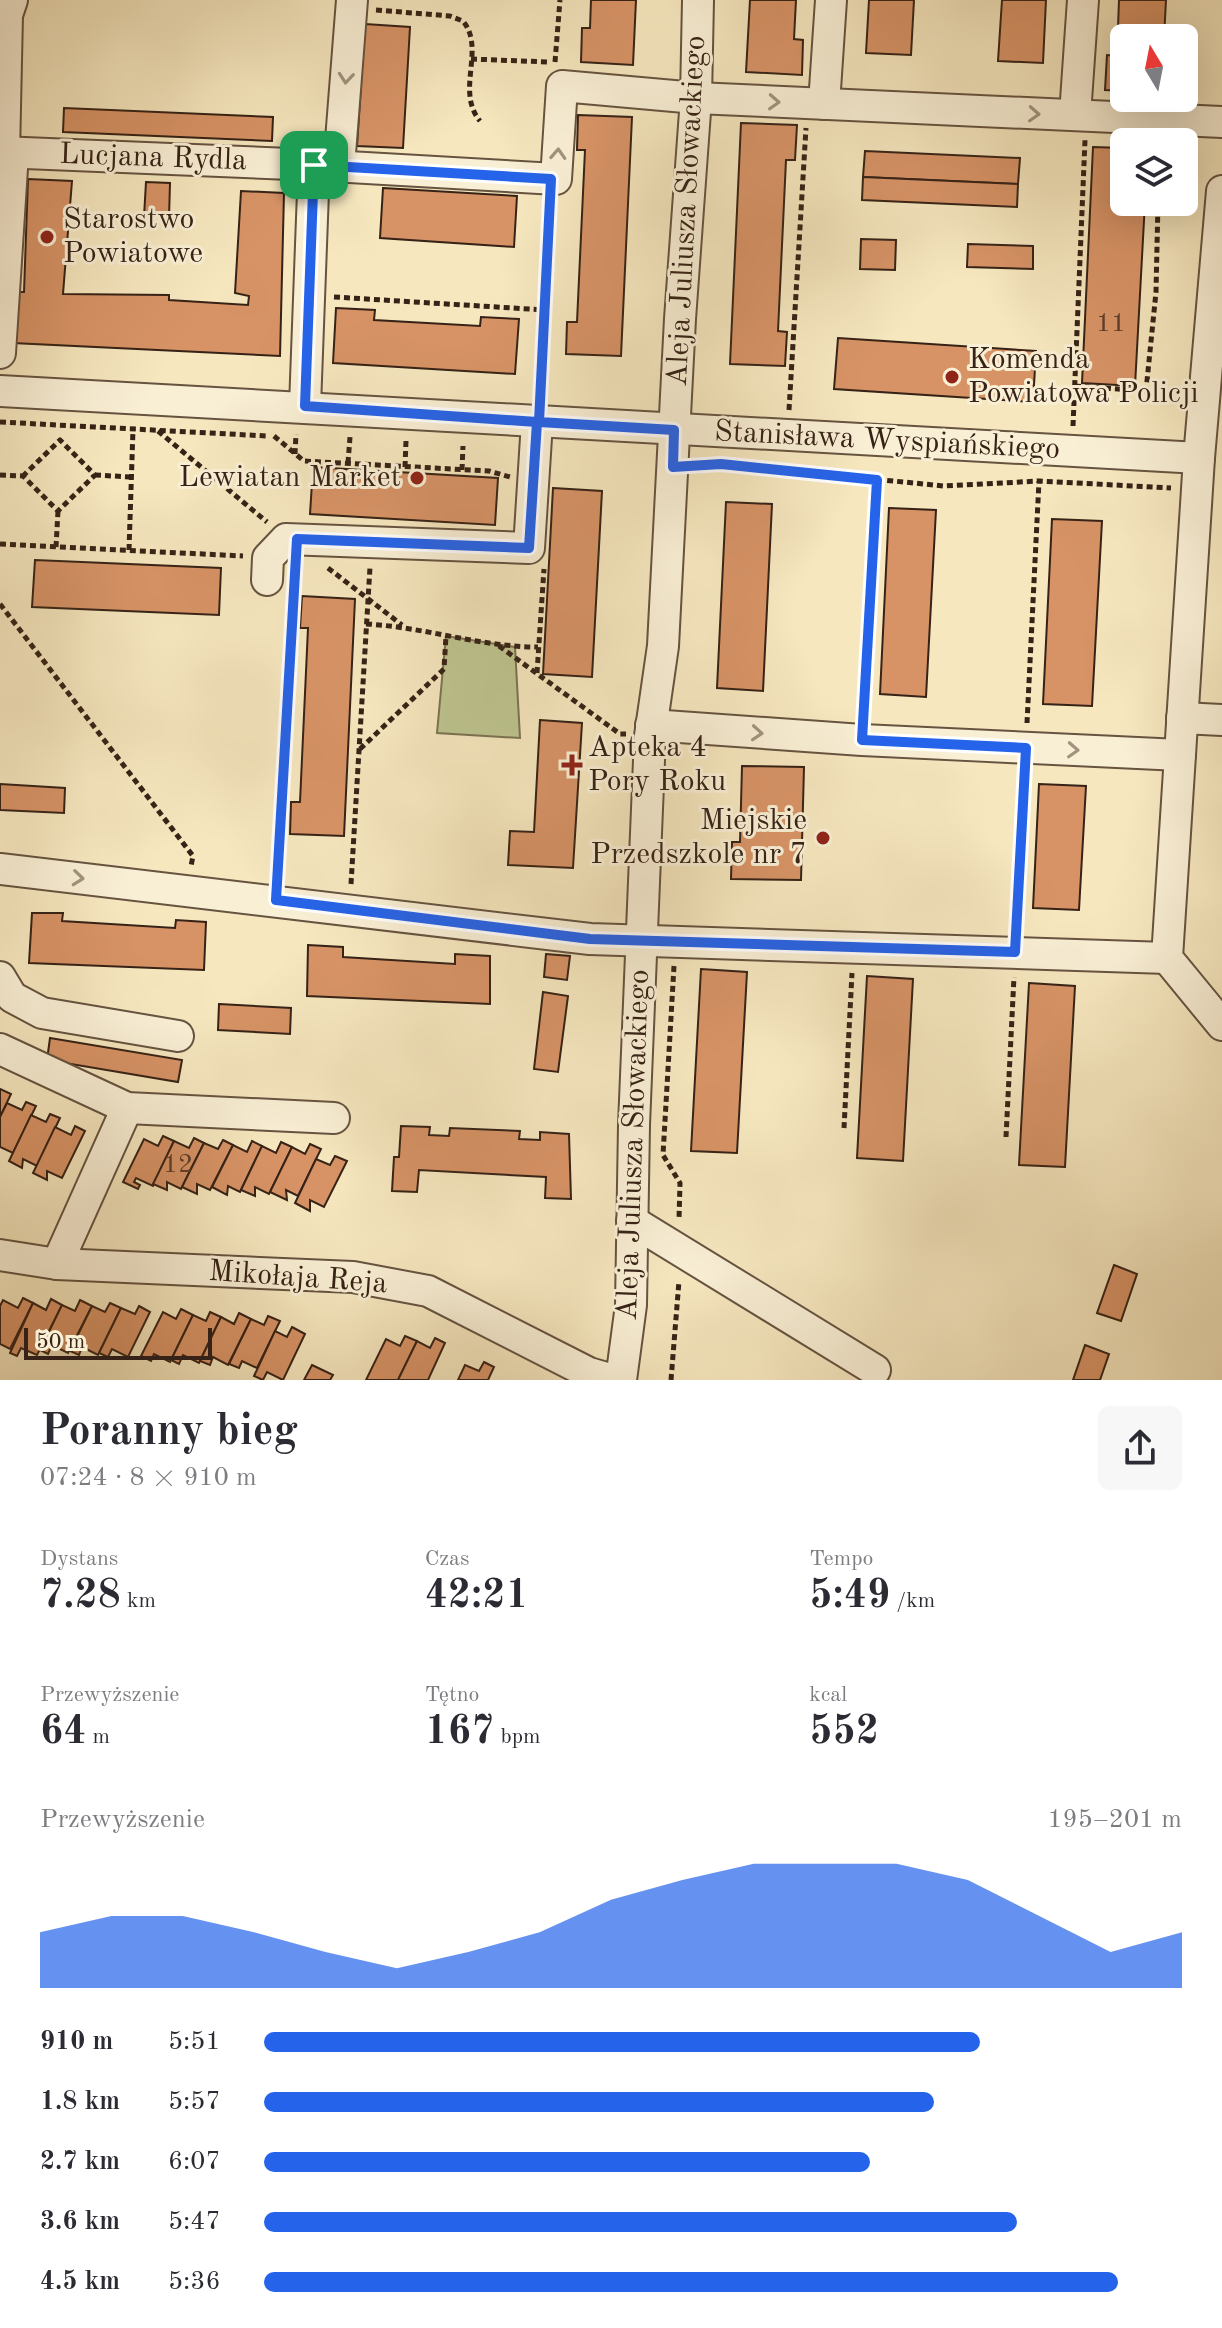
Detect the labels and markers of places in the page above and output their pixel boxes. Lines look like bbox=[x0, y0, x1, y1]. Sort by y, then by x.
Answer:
pin bbox=[280, 131, 348, 199]
place label: Starostwo Powiatowe bbox=[63, 205, 203, 269]
marker: Starostwo Powiatowe bbox=[38, 228, 56, 246]
place label: Komenda Powiatowa Policji bbox=[968, 345, 1199, 409]
marker: Komenda Powiatowa Policji bbox=[943, 368, 961, 386]
place label: Lewiatan Market bbox=[179, 463, 401, 493]
marker: Lewiatan Market bbox=[408, 469, 426, 487]
place label: Apteka 4 Pory Roku bbox=[588, 733, 726, 797]
marker: Apteka 4 Pory Roku bbox=[563, 756, 581, 774]
place label: Miejskie Przedszkole nr 7 bbox=[590, 806, 807, 870]
marker: Miejskie Przedszkole nr 7 bbox=[814, 829, 832, 847]

